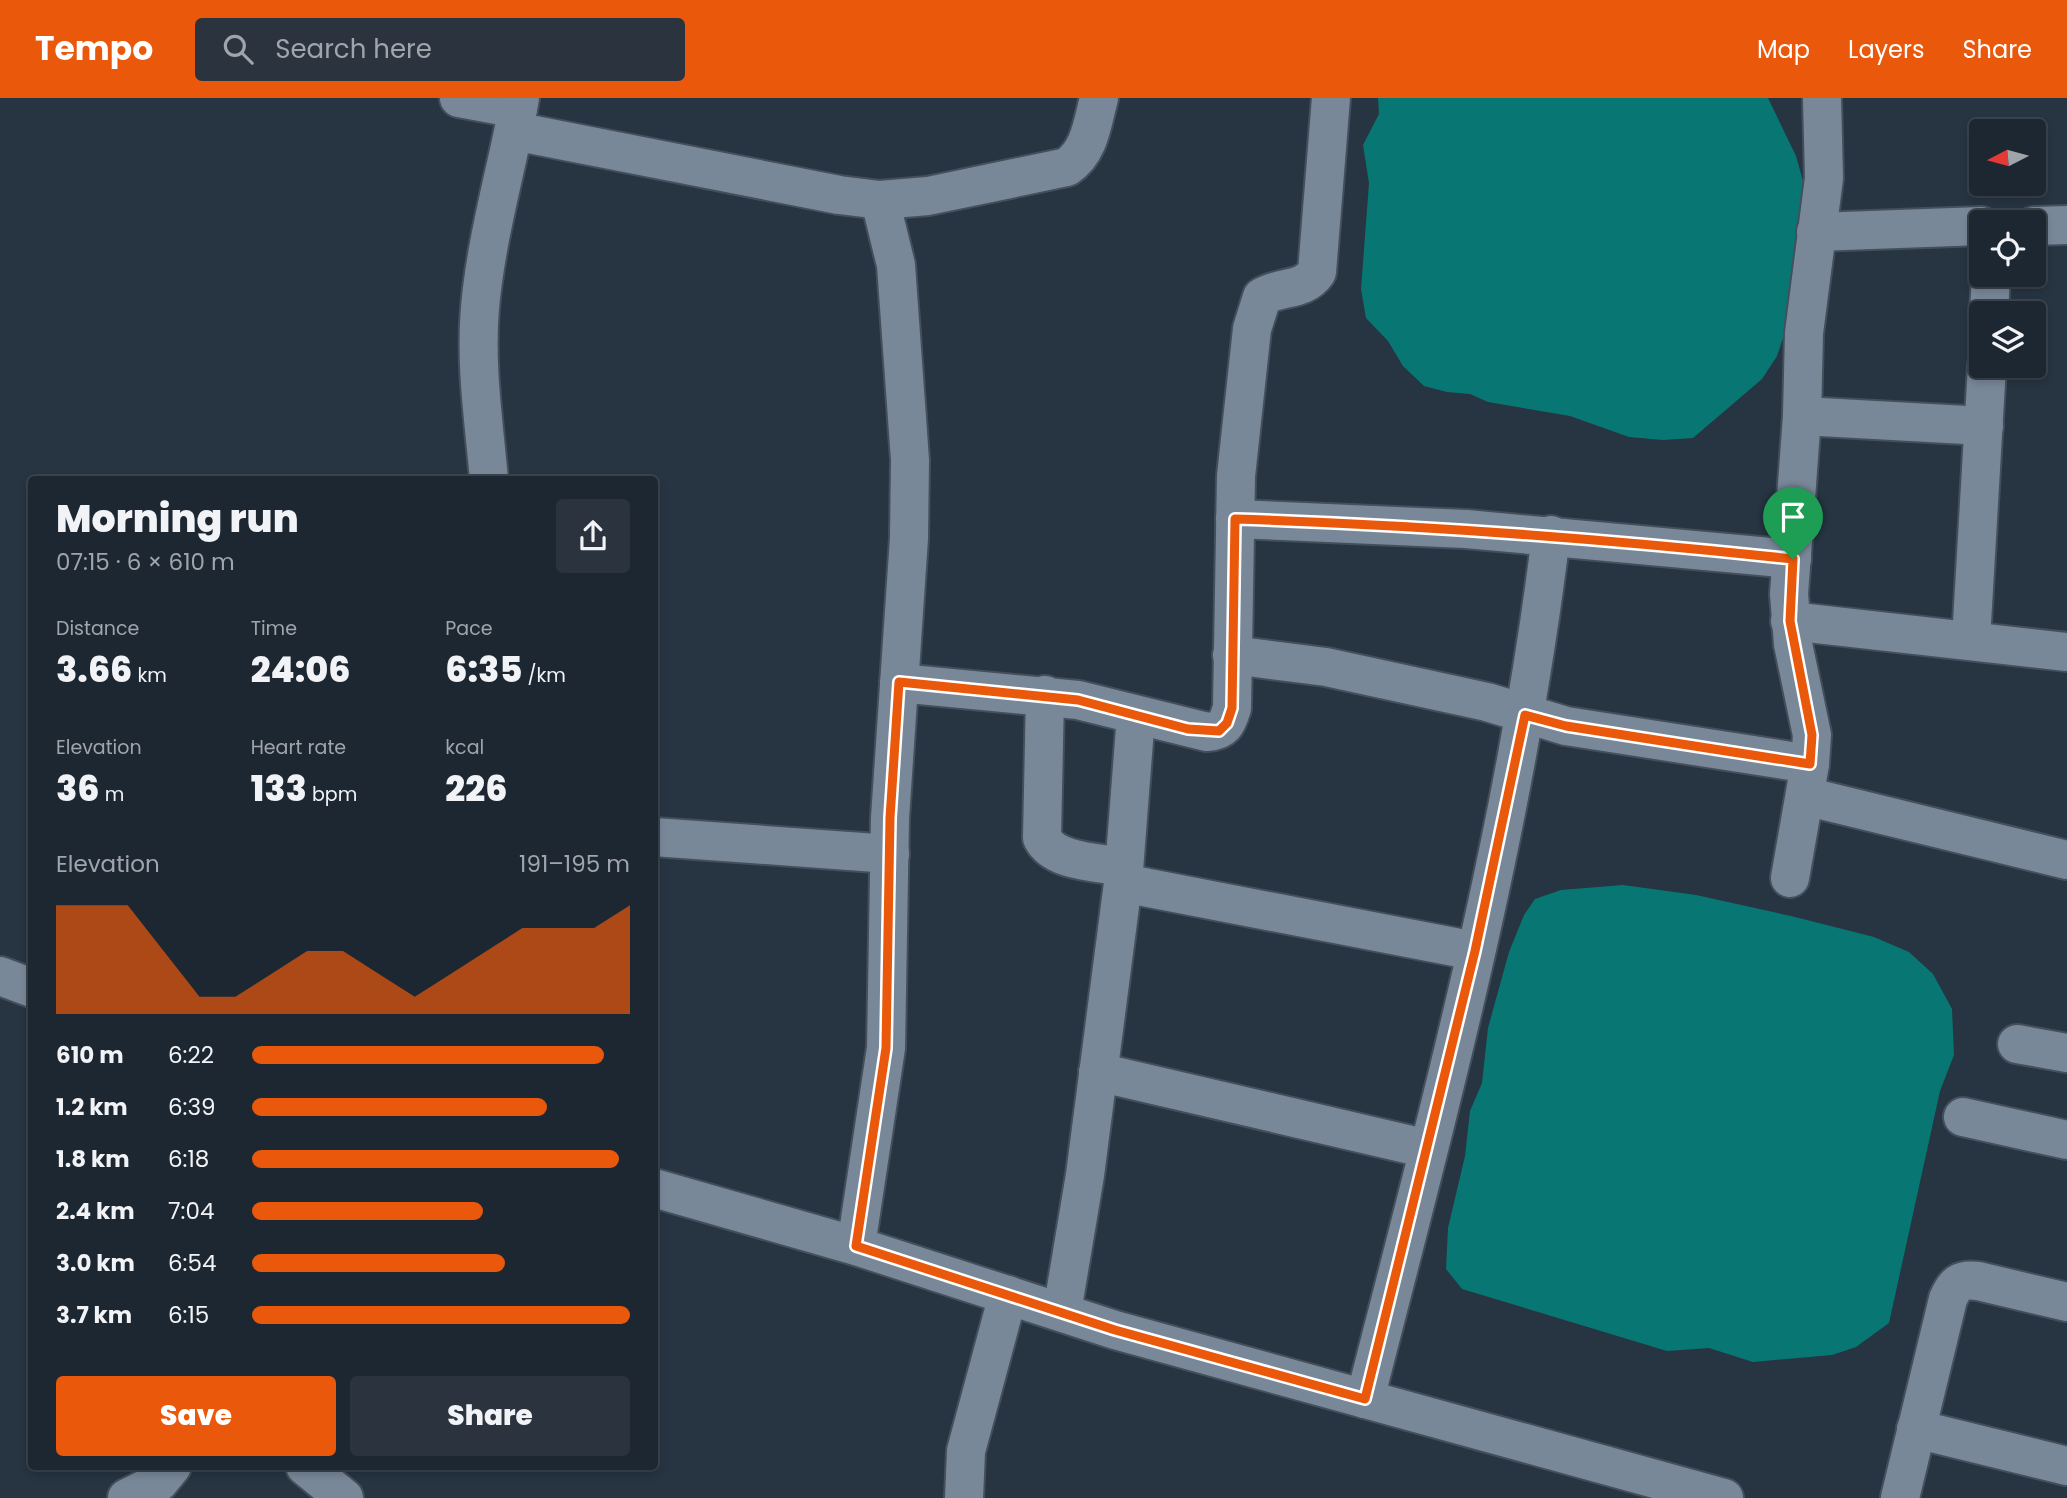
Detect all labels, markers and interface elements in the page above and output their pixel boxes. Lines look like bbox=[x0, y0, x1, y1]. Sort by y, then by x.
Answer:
search box bbox=[195, 18, 685, 81]
text: Tempo bbox=[35, 25, 153, 72]
icon: search bbox=[219, 30, 257, 68]
text: Search here bbox=[275, 31, 432, 67]
text: Map bbox=[1757, 33, 1810, 66]
text: Layers bbox=[1848, 33, 1924, 66]
text: Share bbox=[1962, 33, 2032, 66]
north arrow bbox=[1969, 119, 2046, 196]
map controls bbox=[1969, 119, 2046, 378]
button: locate bbox=[1969, 210, 2046, 287]
button: layers bbox=[1969, 301, 2046, 378]
pin bbox=[1763, 487, 1823, 559]
text: Morning run bbox=[56, 492, 299, 545]
icon: arrive bbox=[1774, 498, 1812, 536]
button: share bbox=[556, 499, 630, 573]
text: 07:15 · 6 × 610 m bbox=[56, 546, 235, 578]
text: Distance bbox=[56, 615, 139, 642]
text: Time bbox=[251, 615, 297, 642]
text: Pace bbox=[445, 615, 493, 642]
text: 3.66 bbox=[56, 645, 132, 694]
text: 24:06 bbox=[251, 645, 351, 694]
text: 6:35 bbox=[445, 645, 522, 694]
text: km bbox=[132, 662, 167, 689]
text: /km bbox=[522, 662, 566, 689]
text: Elevation bbox=[56, 734, 142, 761]
text: Heart rate bbox=[251, 734, 346, 761]
text: kcal bbox=[445, 734, 484, 761]
text: 36 bbox=[56, 764, 100, 813]
text: 133 bbox=[251, 764, 307, 813]
text: 226 bbox=[445, 764, 507, 813]
text: m bbox=[100, 781, 124, 808]
text: bpm bbox=[307, 781, 357, 808]
text: Elevation bbox=[56, 848, 160, 880]
text: 191–195 m bbox=[519, 848, 630, 880]
text: 610 m bbox=[56, 1039, 124, 1071]
text: 6:22 bbox=[168, 1039, 214, 1071]
text: 1.2 km bbox=[56, 1091, 128, 1123]
text: 6:39 bbox=[168, 1091, 216, 1123]
text: 1.8 km bbox=[56, 1143, 130, 1175]
text: 6:18 bbox=[168, 1143, 209, 1175]
text: 2.4 km bbox=[56, 1195, 135, 1227]
text: 7:04 bbox=[168, 1195, 214, 1227]
text: 3.0 km bbox=[56, 1247, 135, 1279]
text: 6:54 bbox=[168, 1247, 216, 1279]
text: 3.7 km bbox=[56, 1299, 132, 1331]
text: 6:15 bbox=[168, 1299, 209, 1331]
button: Save bbox=[56, 1376, 336, 1456]
button: Share bbox=[350, 1376, 630, 1456]

